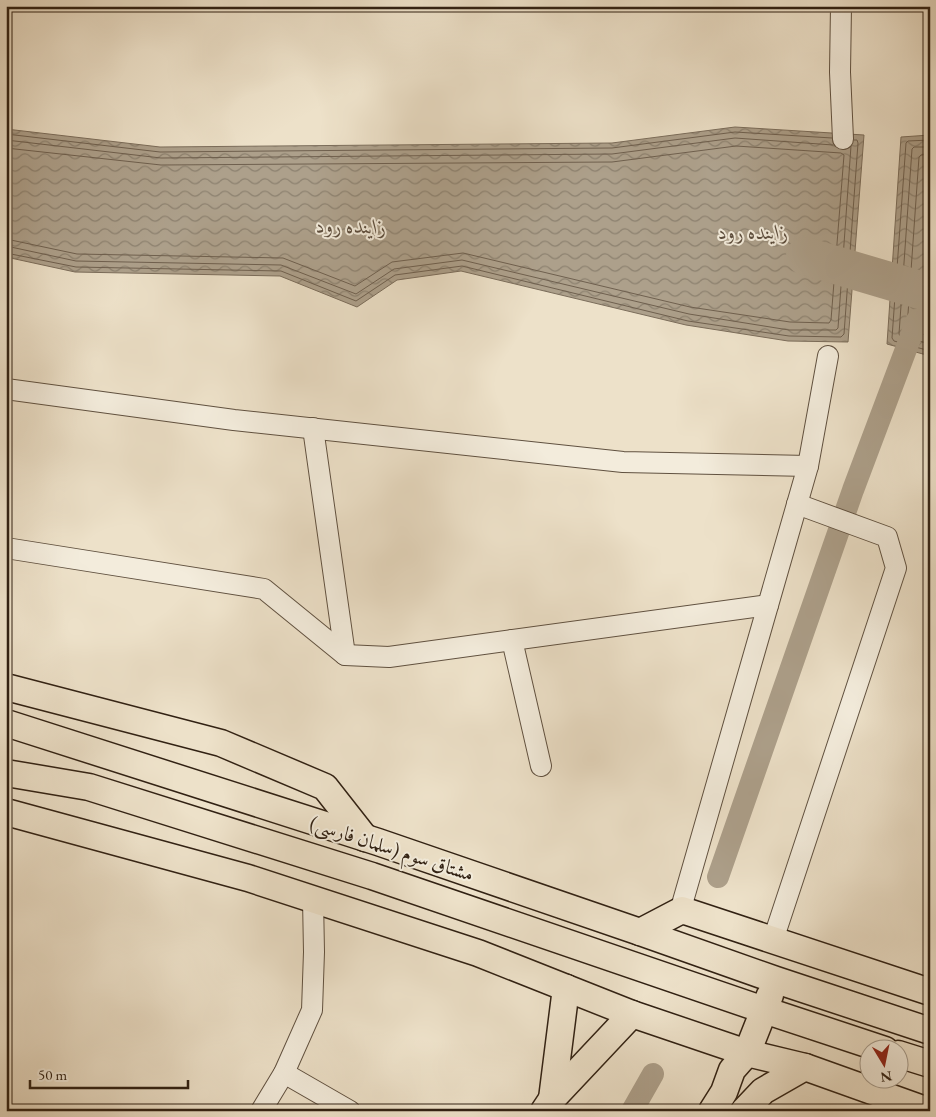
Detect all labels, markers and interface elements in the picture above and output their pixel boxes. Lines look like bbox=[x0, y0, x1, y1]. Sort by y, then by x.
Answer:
water label: زاینده رود bbox=[315, 211, 387, 240]
water label: زاینده رود bbox=[718, 218, 788, 245]
street label: مشتاق سوم (سلمان فارسی) bbox=[305, 809, 477, 892]
north arrow bbox=[858, 1040, 908, 1090]
scale bar bbox=[30, 1057, 188, 1089]
text: 50 m bbox=[38, 1065, 67, 1084]
text: N bbox=[878, 1067, 893, 1087]

